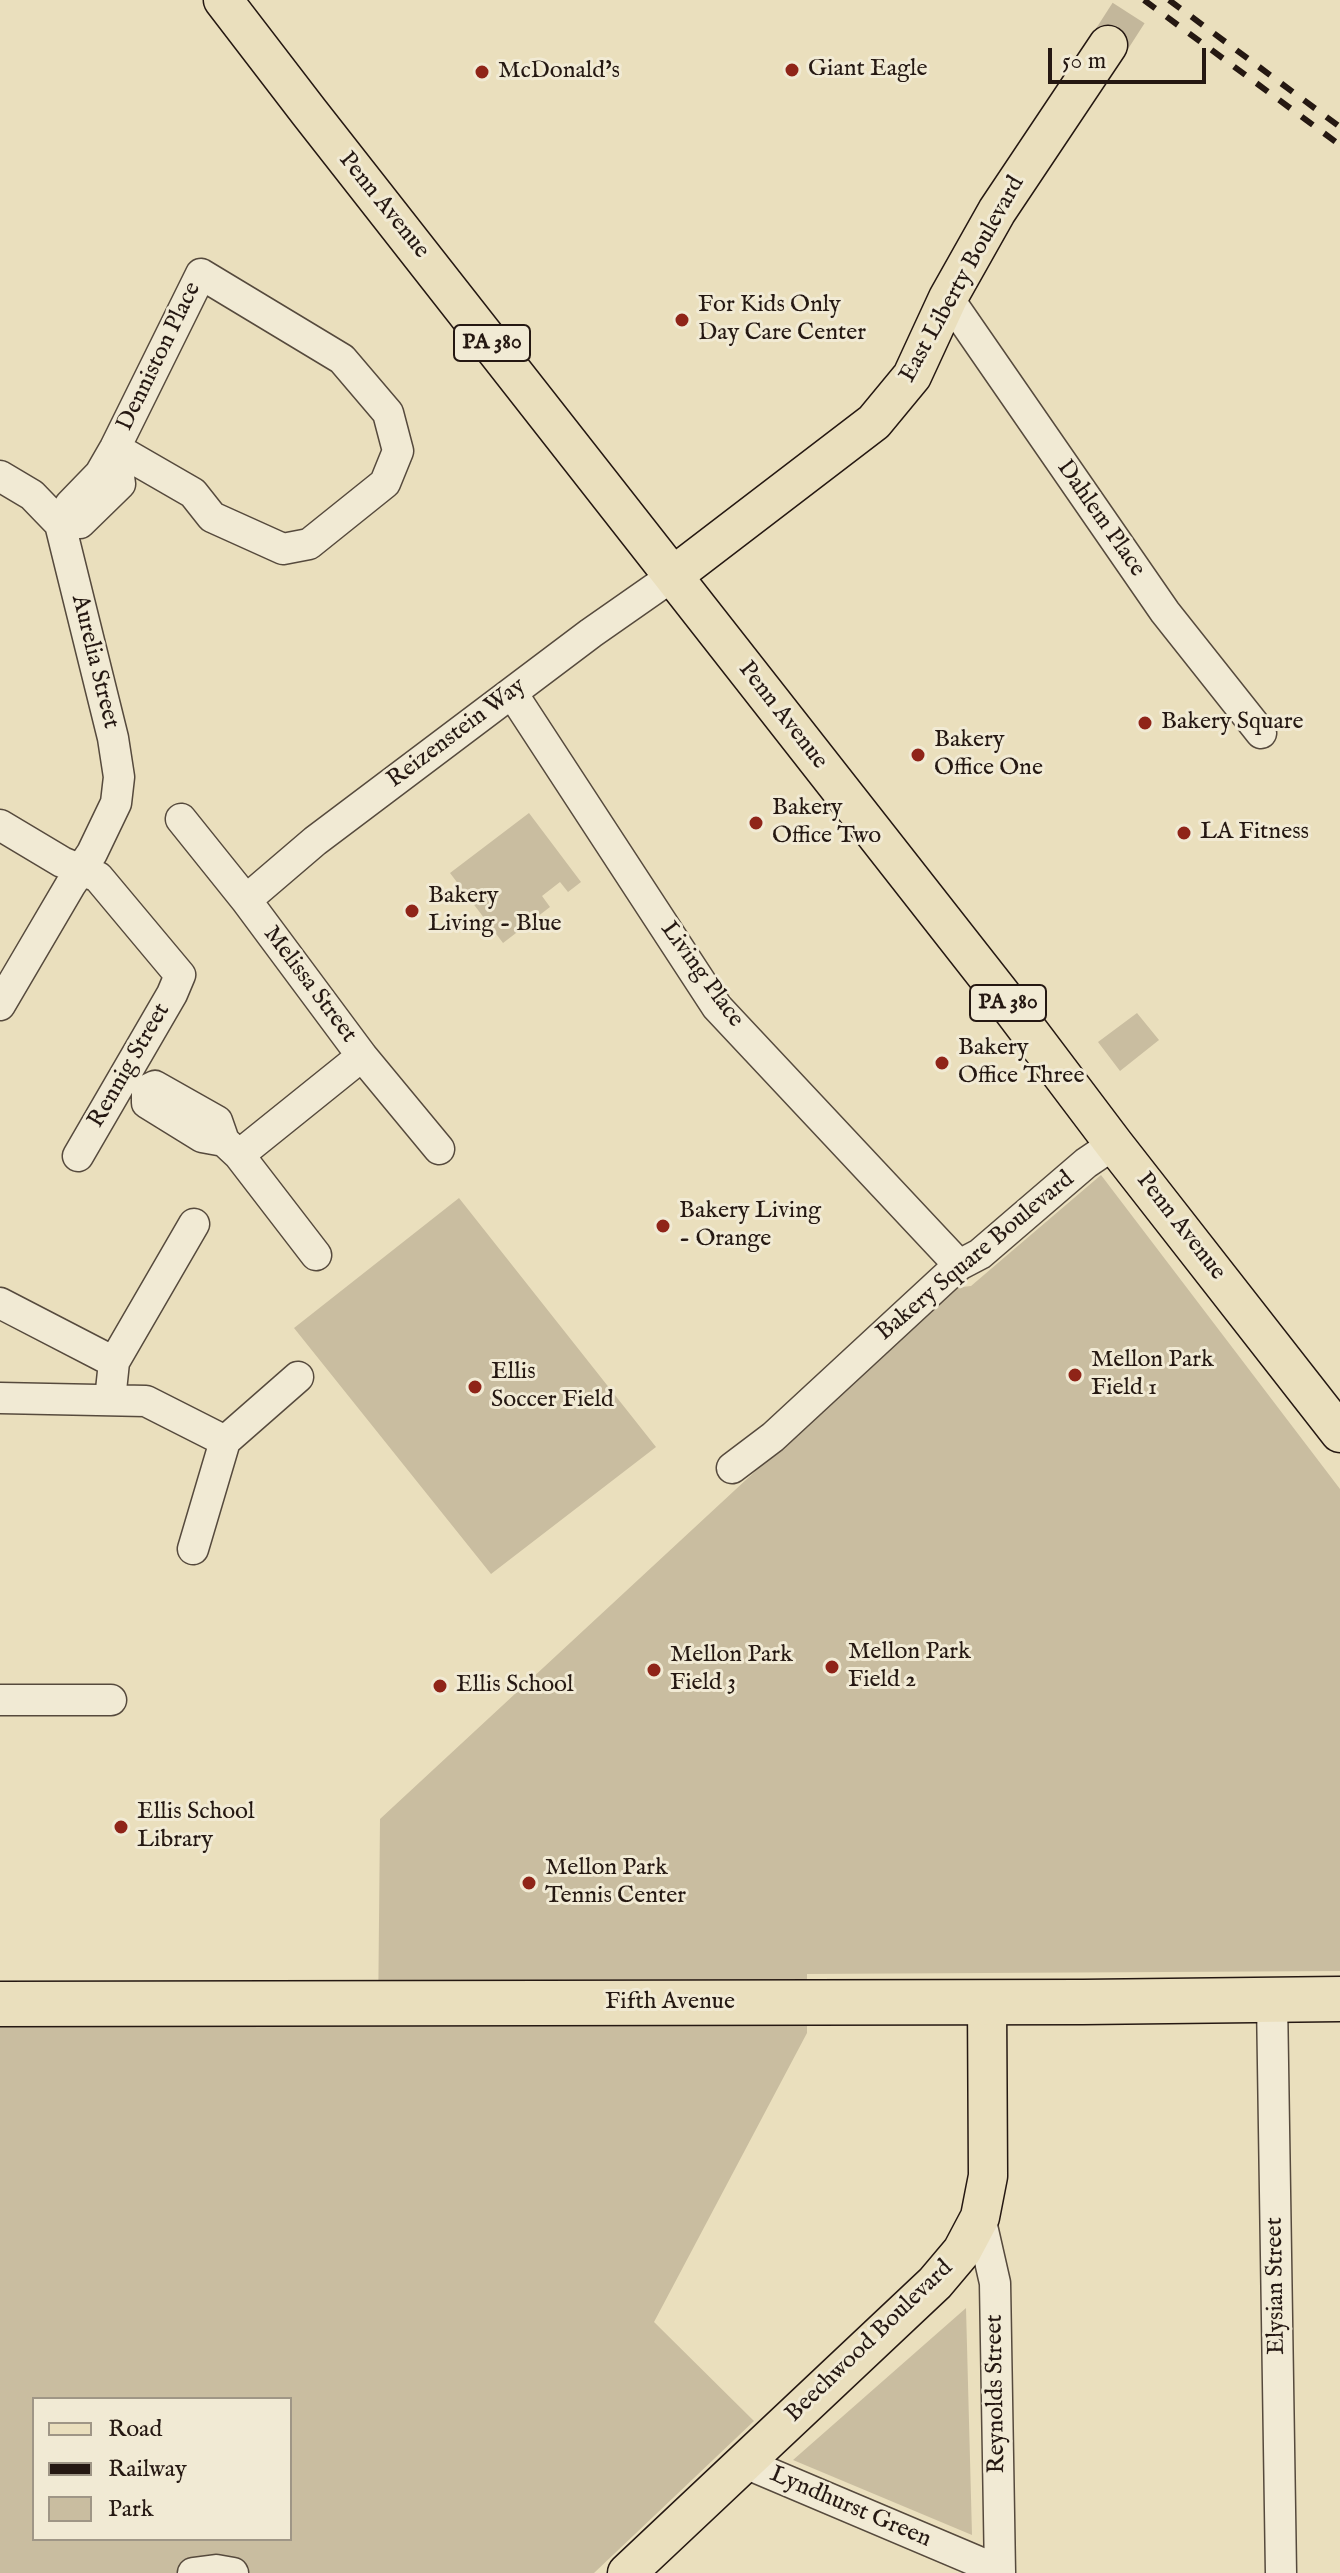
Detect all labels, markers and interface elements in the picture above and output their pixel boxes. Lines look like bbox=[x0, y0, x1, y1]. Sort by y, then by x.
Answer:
scale bar bbox=[1052, 32, 1210, 82]
text: 50 m bbox=[1062, 46, 1106, 77]
place label: Giant Eagle bbox=[808, 56, 928, 84]
place label: McDonald's bbox=[498, 58, 620, 86]
marker: Giant Eagle bbox=[783, 61, 801, 79]
marker: McDonald's bbox=[473, 63, 491, 81]
street label: Penn Avenue bbox=[331, 147, 435, 265]
street label: East Liberty Boulevard bbox=[894, 172, 1032, 388]
street label: Denniston Place bbox=[112, 278, 208, 436]
place label: For Kids Only Day Care Center bbox=[698, 292, 866, 348]
marker: For Kids Only Day Care Center bbox=[673, 311, 691, 329]
road number: PA 380 bbox=[454, 325, 530, 361]
street label: Dahlem Place bbox=[1049, 455, 1151, 583]
street label: Aurelia Street bbox=[63, 592, 125, 732]
street label: Penn Avenue bbox=[731, 656, 833, 776]
street label: Reizenstein Way bbox=[382, 673, 532, 795]
place label: Bakery Square bbox=[1161, 709, 1304, 737]
marker: Bakery Square bbox=[1136, 714, 1154, 732]
place label: Bakery Office One bbox=[934, 727, 1043, 783]
marker: Bakery Office One bbox=[909, 746, 927, 764]
place label: Bakery Office Two bbox=[772, 795, 881, 851]
marker: Bakery Office Two bbox=[747, 814, 765, 832]
place label: LA Fitness bbox=[1200, 819, 1309, 847]
marker: LA Fitness bbox=[1175, 824, 1193, 842]
place label: Bakery Living - Blue bbox=[428, 883, 562, 939]
marker: Bakery Living - Blue bbox=[403, 902, 421, 920]
street label: Living Place bbox=[653, 917, 749, 1033]
street label: Melissa Street bbox=[256, 921, 362, 1049]
road number: PA 380 bbox=[970, 985, 1046, 1021]
street label: Rennig Street bbox=[83, 999, 177, 1133]
place label: Bakery Office Three bbox=[958, 1035, 1084, 1091]
marker: Bakery Office Three bbox=[933, 1054, 951, 1072]
street label: Bakery Square Boulevard bbox=[871, 1166, 1081, 1348]
street label: Penn Avenue bbox=[1129, 1167, 1231, 1287]
place label: Bakery Living - Orange bbox=[679, 1198, 821, 1254]
marker: Bakery Living - Orange bbox=[654, 1217, 672, 1235]
place label: Mellon Park Field 1 bbox=[1091, 1347, 1214, 1403]
place label: Ellis Soccer Field bbox=[491, 1359, 614, 1415]
marker: Mellon Park Field 1 bbox=[1066, 1366, 1084, 1384]
marker: Ellis Soccer Field bbox=[466, 1378, 484, 1396]
place label: Mellon Park Field 2 bbox=[848, 1639, 971, 1695]
place label: Mellon Park Field 3 bbox=[670, 1642, 793, 1698]
marker: Mellon Park Field 2 bbox=[823, 1658, 841, 1676]
marker: Mellon Park Field 3 bbox=[645, 1661, 663, 1679]
place label: Ellis School bbox=[456, 1672, 574, 1700]
marker: Ellis School bbox=[431, 1677, 449, 1695]
place label: Ellis School Library bbox=[137, 1799, 255, 1855]
marker: Ellis School Library bbox=[112, 1818, 130, 1836]
place label: Mellon Park Tennis Center bbox=[545, 1855, 686, 1911]
marker: Mellon Park Tennis Center bbox=[520, 1874, 538, 1892]
street label: Fifth Avenue bbox=[605, 1989, 735, 2017]
street label: Elysian Street bbox=[1261, 2217, 1293, 2355]
street label: Beechwood Boulevard bbox=[780, 2255, 960, 2429]
street label: Reynolds Street bbox=[981, 2314, 1013, 2474]
legend bbox=[32, 2397, 292, 2541]
text: Road bbox=[108, 2414, 162, 2445]
text: Railway bbox=[108, 2454, 187, 2485]
street label: Lyndhurst Green bbox=[765, 2461, 935, 2555]
text: Park bbox=[108, 2494, 154, 2525]

